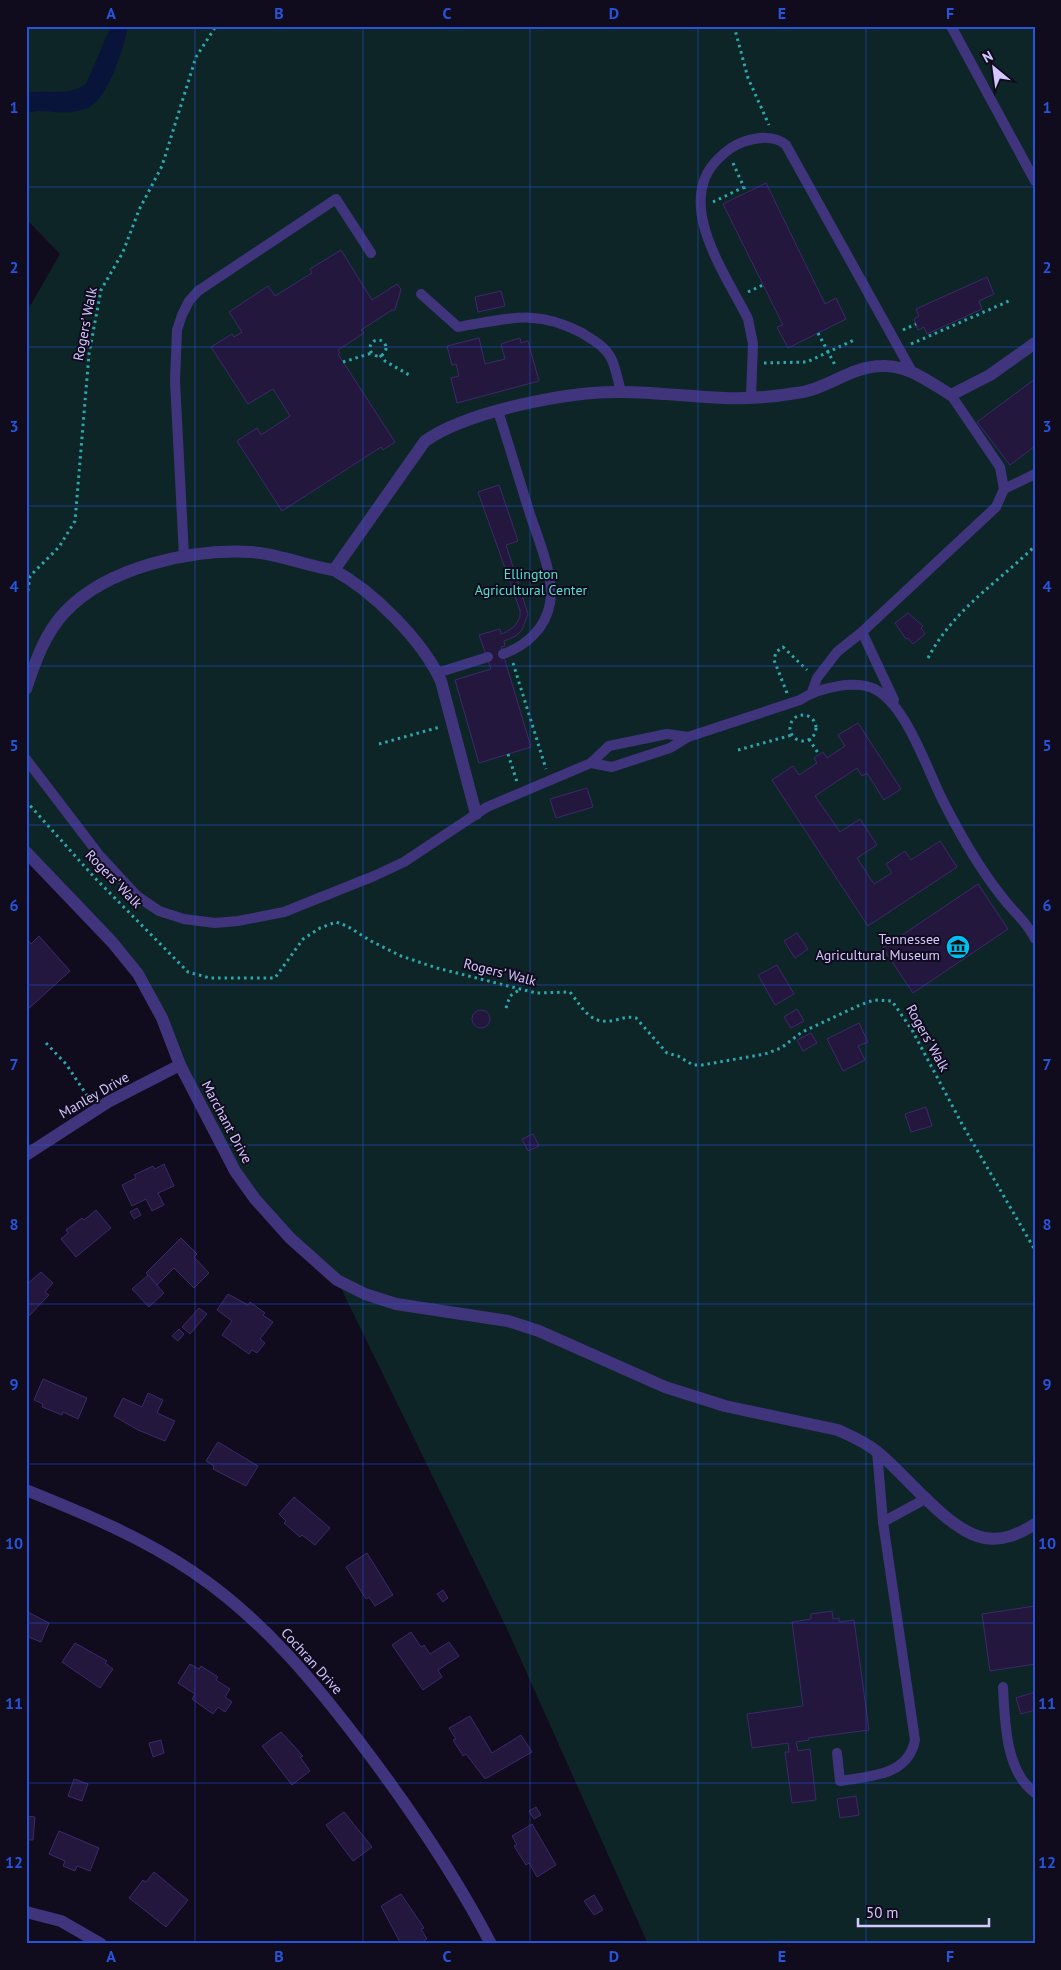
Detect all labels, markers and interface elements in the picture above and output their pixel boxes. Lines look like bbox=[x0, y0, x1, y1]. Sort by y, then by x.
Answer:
text: A bbox=[106, 3, 116, 23]
text: B bbox=[274, 3, 284, 23]
text: C bbox=[443, 3, 452, 23]
text: D bbox=[609, 3, 619, 23]
text: E bbox=[778, 3, 786, 23]
text: F bbox=[946, 3, 954, 23]
north arrow bbox=[968, 42, 1018, 92]
text: N bbox=[979, 47, 996, 67]
text: 1 bbox=[9, 97, 19, 117]
text: 1 bbox=[1042, 97, 1052, 117]
text: 2 bbox=[9, 257, 19, 277]
text: 2 bbox=[1042, 257, 1052, 277]
street label: Rogers’ Walk bbox=[69, 286, 101, 362]
text: 3 bbox=[9, 416, 19, 436]
text: 3 bbox=[1042, 416, 1052, 436]
park label: Ellington Agricultural Center bbox=[475, 565, 588, 599]
text: 4 bbox=[9, 576, 19, 596]
text: 4 bbox=[1042, 576, 1052, 596]
text: 5 bbox=[9, 735, 19, 755]
text: 5 bbox=[1042, 735, 1052, 755]
street label: Rogers’ Walk bbox=[82, 846, 146, 912]
text: 6 bbox=[9, 895, 19, 915]
text: 6 bbox=[1042, 895, 1052, 915]
place label: Tennessee Agricultural Museum bbox=[816, 930, 940, 964]
museum icon: Tennessee Agricultural Museum bbox=[945, 934, 971, 960]
street label: Rogers’ Walk bbox=[462, 954, 538, 990]
street label: Rogers’ Walk bbox=[902, 1001, 954, 1075]
text: 7 bbox=[9, 1054, 19, 1074]
text: 7 bbox=[1042, 1054, 1052, 1074]
street label: Manley Drive bbox=[56, 1068, 132, 1122]
street label: Marchant Drive bbox=[198, 1078, 256, 1166]
text: 8 bbox=[9, 1214, 19, 1234]
text: 8 bbox=[1042, 1214, 1052, 1234]
text: 9 bbox=[9, 1374, 19, 1394]
text: 9 bbox=[1042, 1374, 1052, 1394]
text: 10 bbox=[5, 1533, 23, 1553]
text: 10 bbox=[1038, 1533, 1056, 1553]
street label: Cochran Drive bbox=[277, 1624, 347, 1698]
text: 11 bbox=[5, 1693, 23, 1713]
text: 11 bbox=[1038, 1693, 1056, 1713]
text: 12 bbox=[5, 1852, 23, 1872]
text: 12 bbox=[1038, 1852, 1056, 1872]
scale bar bbox=[858, 1895, 990, 1927]
text: 50 m bbox=[866, 1903, 899, 1922]
text: A bbox=[106, 1946, 116, 1966]
text: B bbox=[274, 1946, 284, 1966]
text: C bbox=[443, 1946, 452, 1966]
text: D bbox=[609, 1946, 619, 1966]
text: E bbox=[778, 1946, 786, 1966]
text: F bbox=[946, 1946, 954, 1966]

